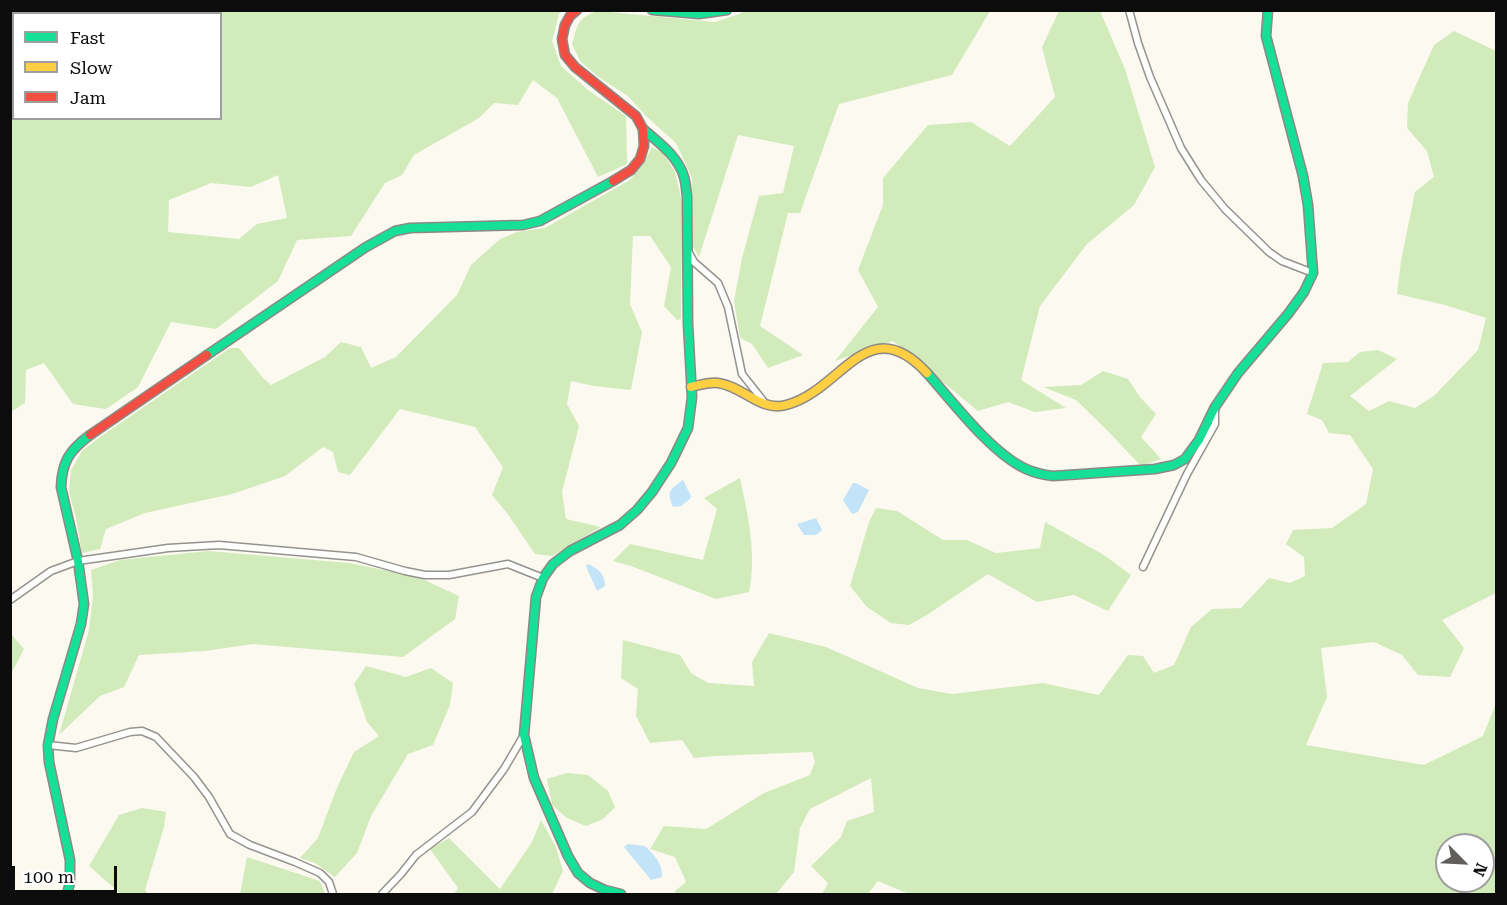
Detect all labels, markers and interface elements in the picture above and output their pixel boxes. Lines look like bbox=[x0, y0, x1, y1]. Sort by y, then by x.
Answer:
legend bbox=[12, 12, 222, 120]
text: Fast bbox=[70, 27, 105, 48]
text: Slow bbox=[70, 57, 112, 78]
text: Jam bbox=[70, 87, 106, 108]
north arrow bbox=[1435, 833, 1495, 893]
scale bar bbox=[15, 854, 120, 892]
text: N bbox=[1469, 860, 1491, 879]
text: 100 m bbox=[23, 866, 74, 887]

